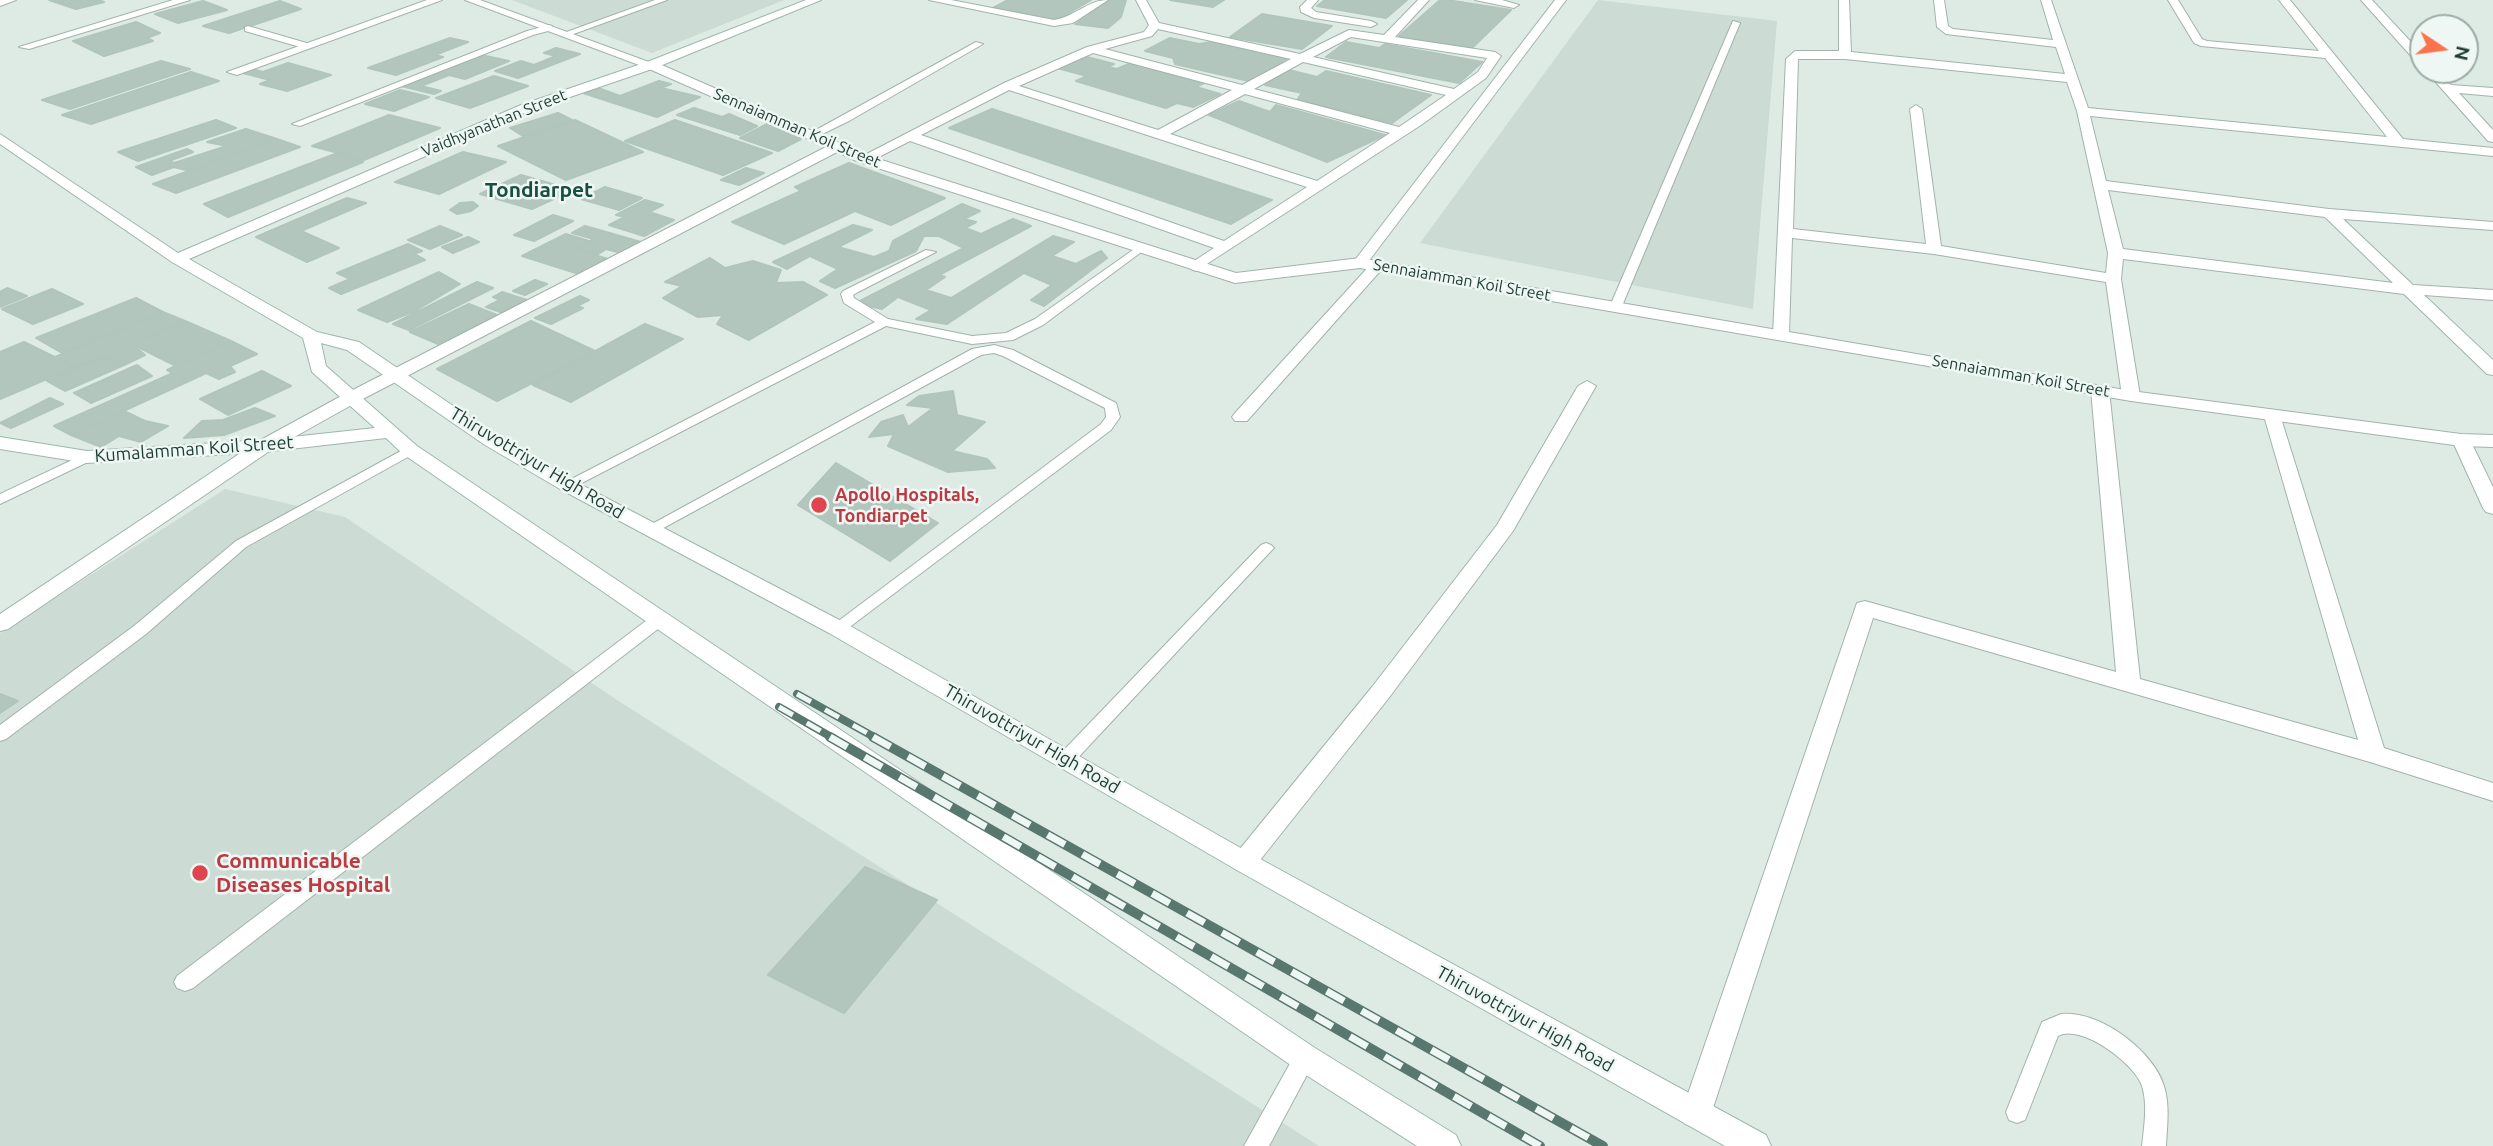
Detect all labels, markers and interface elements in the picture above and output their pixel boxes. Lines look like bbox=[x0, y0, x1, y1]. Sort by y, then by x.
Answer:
north arrow bbox=[2409, 14, 2479, 84]
text: N bbox=[2450, 44, 2475, 63]
street label: Sennaiamman Koil Street bbox=[711, 84, 883, 172]
street label: Vaidhyanathan Street bbox=[419, 85, 569, 161]
district label: Tondiarpet bbox=[485, 177, 593, 203]
street label: Sennaiamman Koil Street bbox=[1372, 255, 1552, 305]
street label: Sennaiamman Koil Street bbox=[1931, 351, 2111, 401]
street label: Thiruvottriyur High Road bbox=[446, 402, 628, 524]
street label: Kumalamman Koil Street bbox=[94, 431, 294, 467]
place label: Apollo Hospitals, Tondiarpet bbox=[835, 484, 979, 526]
marker: Apollo Hospitals, Tondiarpet bbox=[809, 495, 829, 515]
street label: Thiruvottriyur High Road bbox=[940, 680, 1124, 798]
place label: Communicable Diseases Hospital bbox=[216, 848, 390, 898]
marker: Communicable Diseases Hospital bbox=[190, 863, 210, 883]
street label: Thiruvottriyur High Road bbox=[1433, 961, 1617, 1077]

